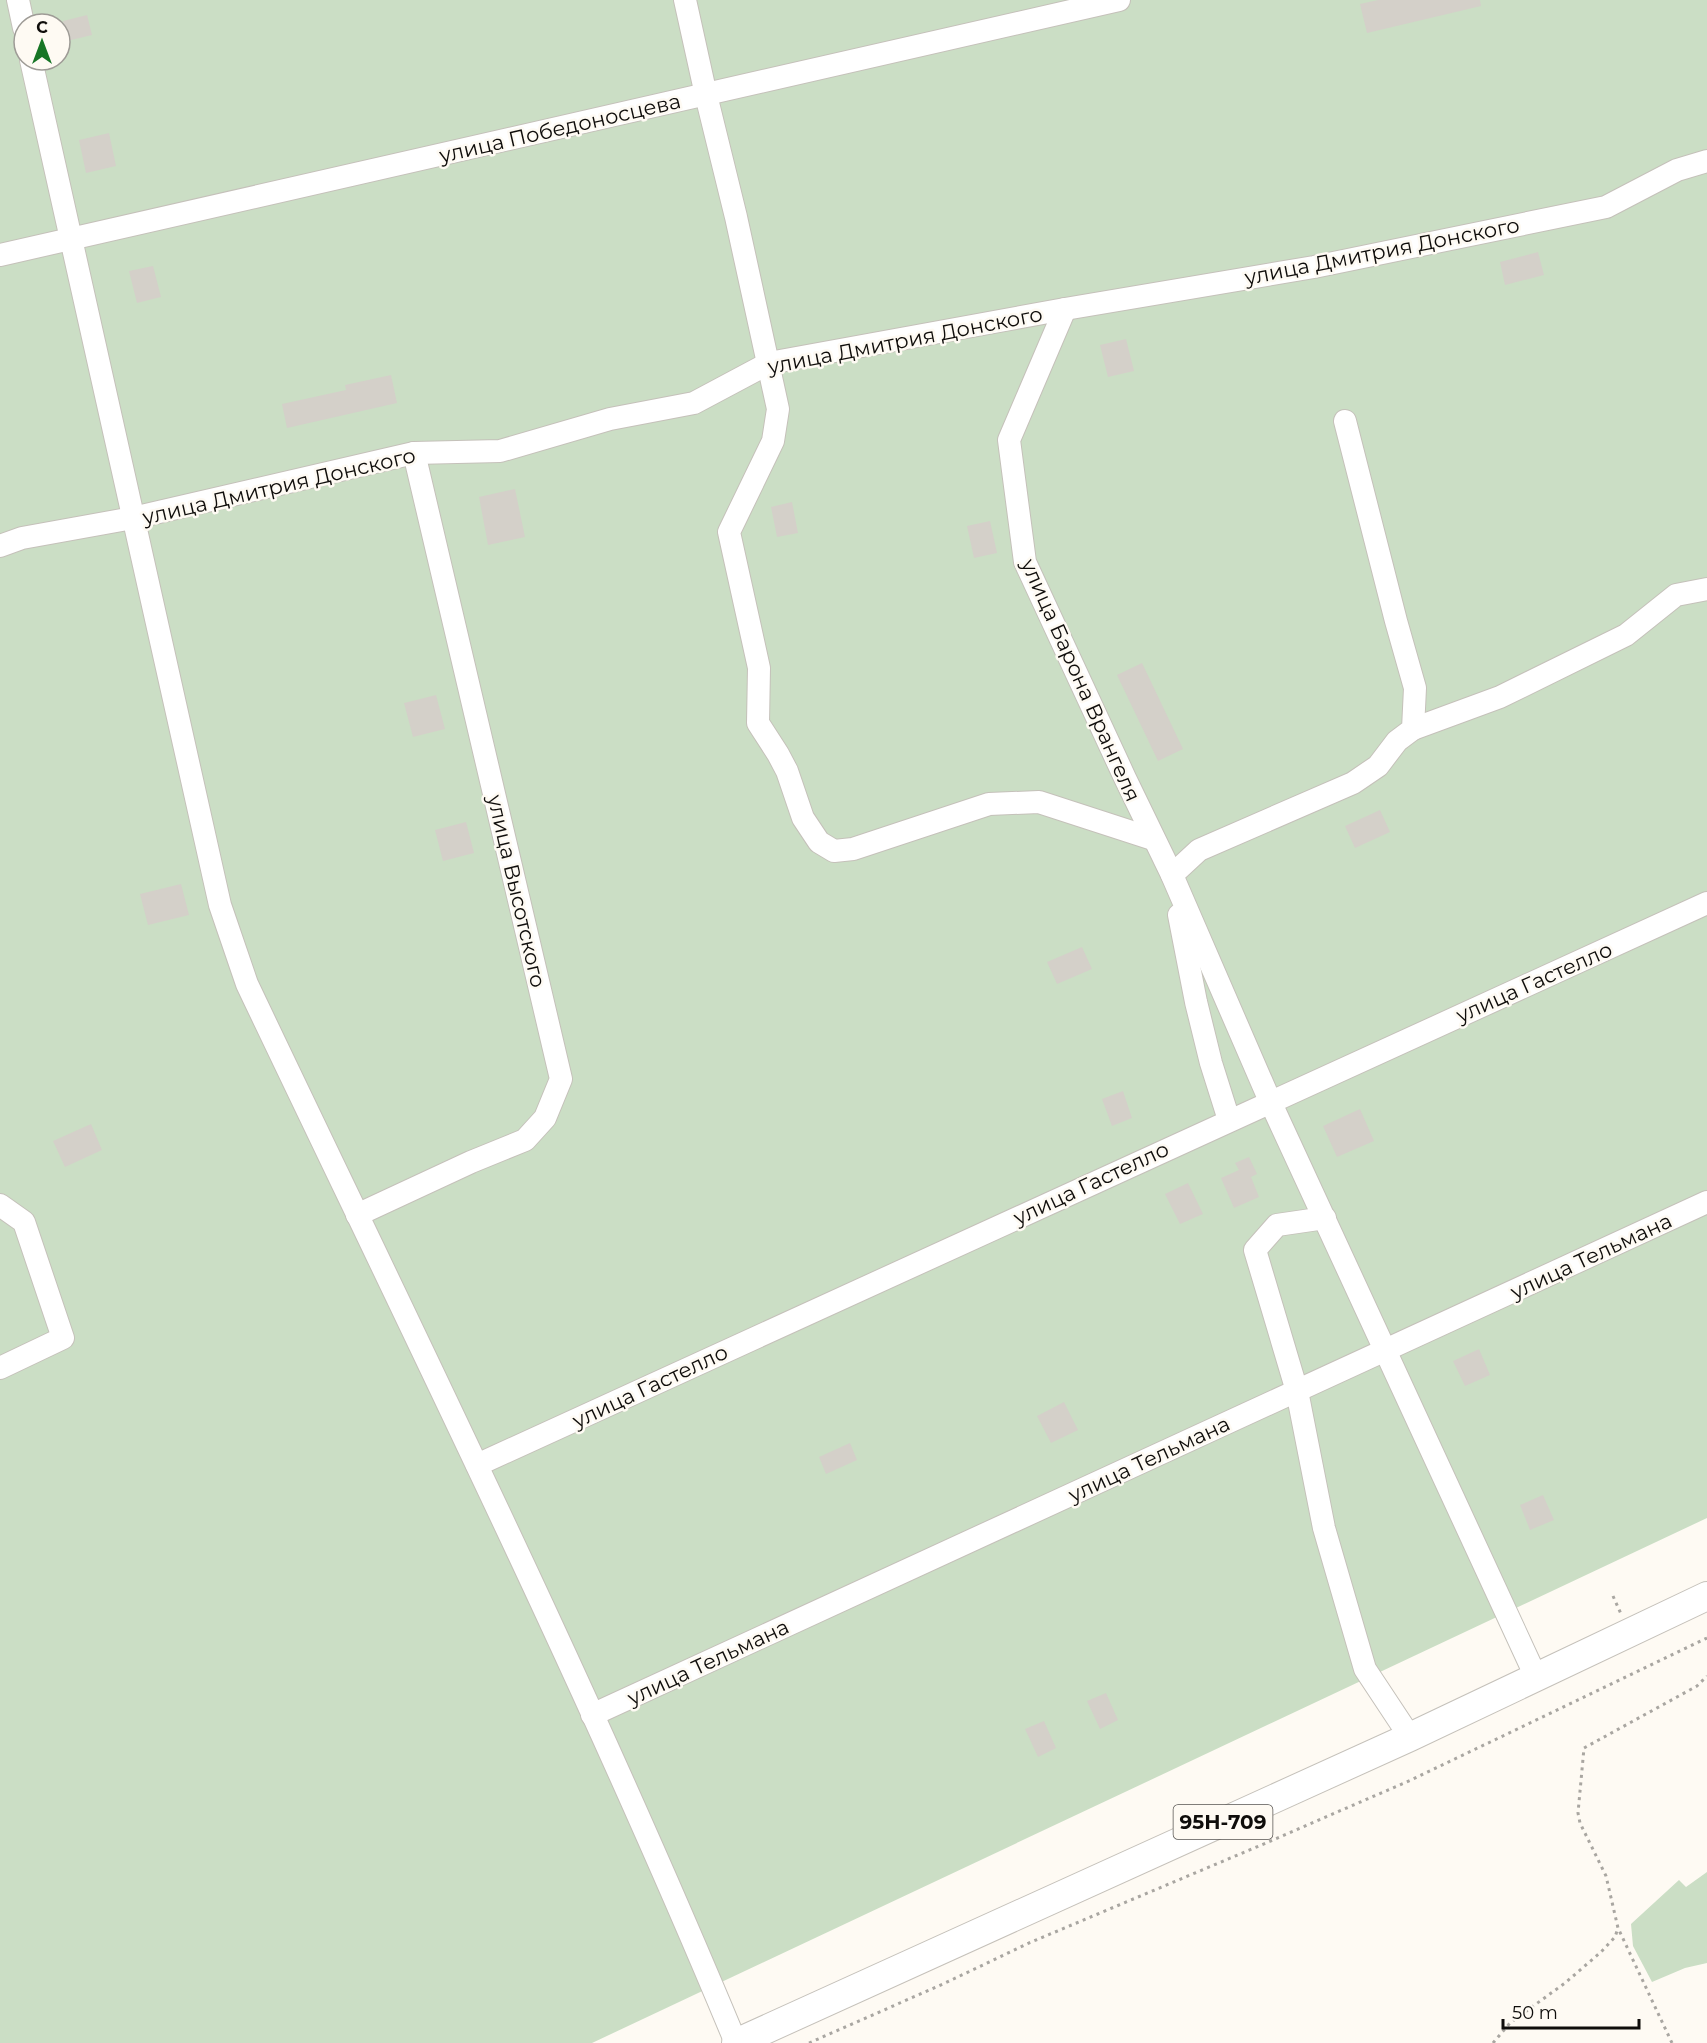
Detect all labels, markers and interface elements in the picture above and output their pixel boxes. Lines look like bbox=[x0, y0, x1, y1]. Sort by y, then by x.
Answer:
north arrow bbox=[12, 12, 72, 72]
text: С bbox=[36, 18, 48, 37]
street label: улица Победоносцева bbox=[436, 88, 683, 168]
street label: улица Дмитрия Донского bbox=[1241, 212, 1522, 290]
street label: улица Дмитрия Донского bbox=[764, 301, 1045, 379]
street label: улица Дмитрия Донского bbox=[139, 442, 418, 530]
street label: улица Барона Врангеля bbox=[1016, 554, 1146, 805]
street label: улица Высотского bbox=[482, 791, 551, 990]
street label: улица Гастелло bbox=[1451, 936, 1616, 1028]
street label: улица Гастелло bbox=[1008, 1136, 1173, 1230]
street label: улица Тельмана bbox=[1505, 1208, 1676, 1305]
street label: улица Гастелло bbox=[567, 1339, 732, 1433]
street label: улица Тельмана bbox=[1063, 1411, 1234, 1508]
street label: улица Тельмана bbox=[622, 1614, 793, 1711]
road number: 95Н-709 bbox=[1174, 1805, 1272, 1839]
scale bar bbox=[1503, 1992, 1640, 2030]
text: 50 m bbox=[1512, 2002, 1558, 2024]

